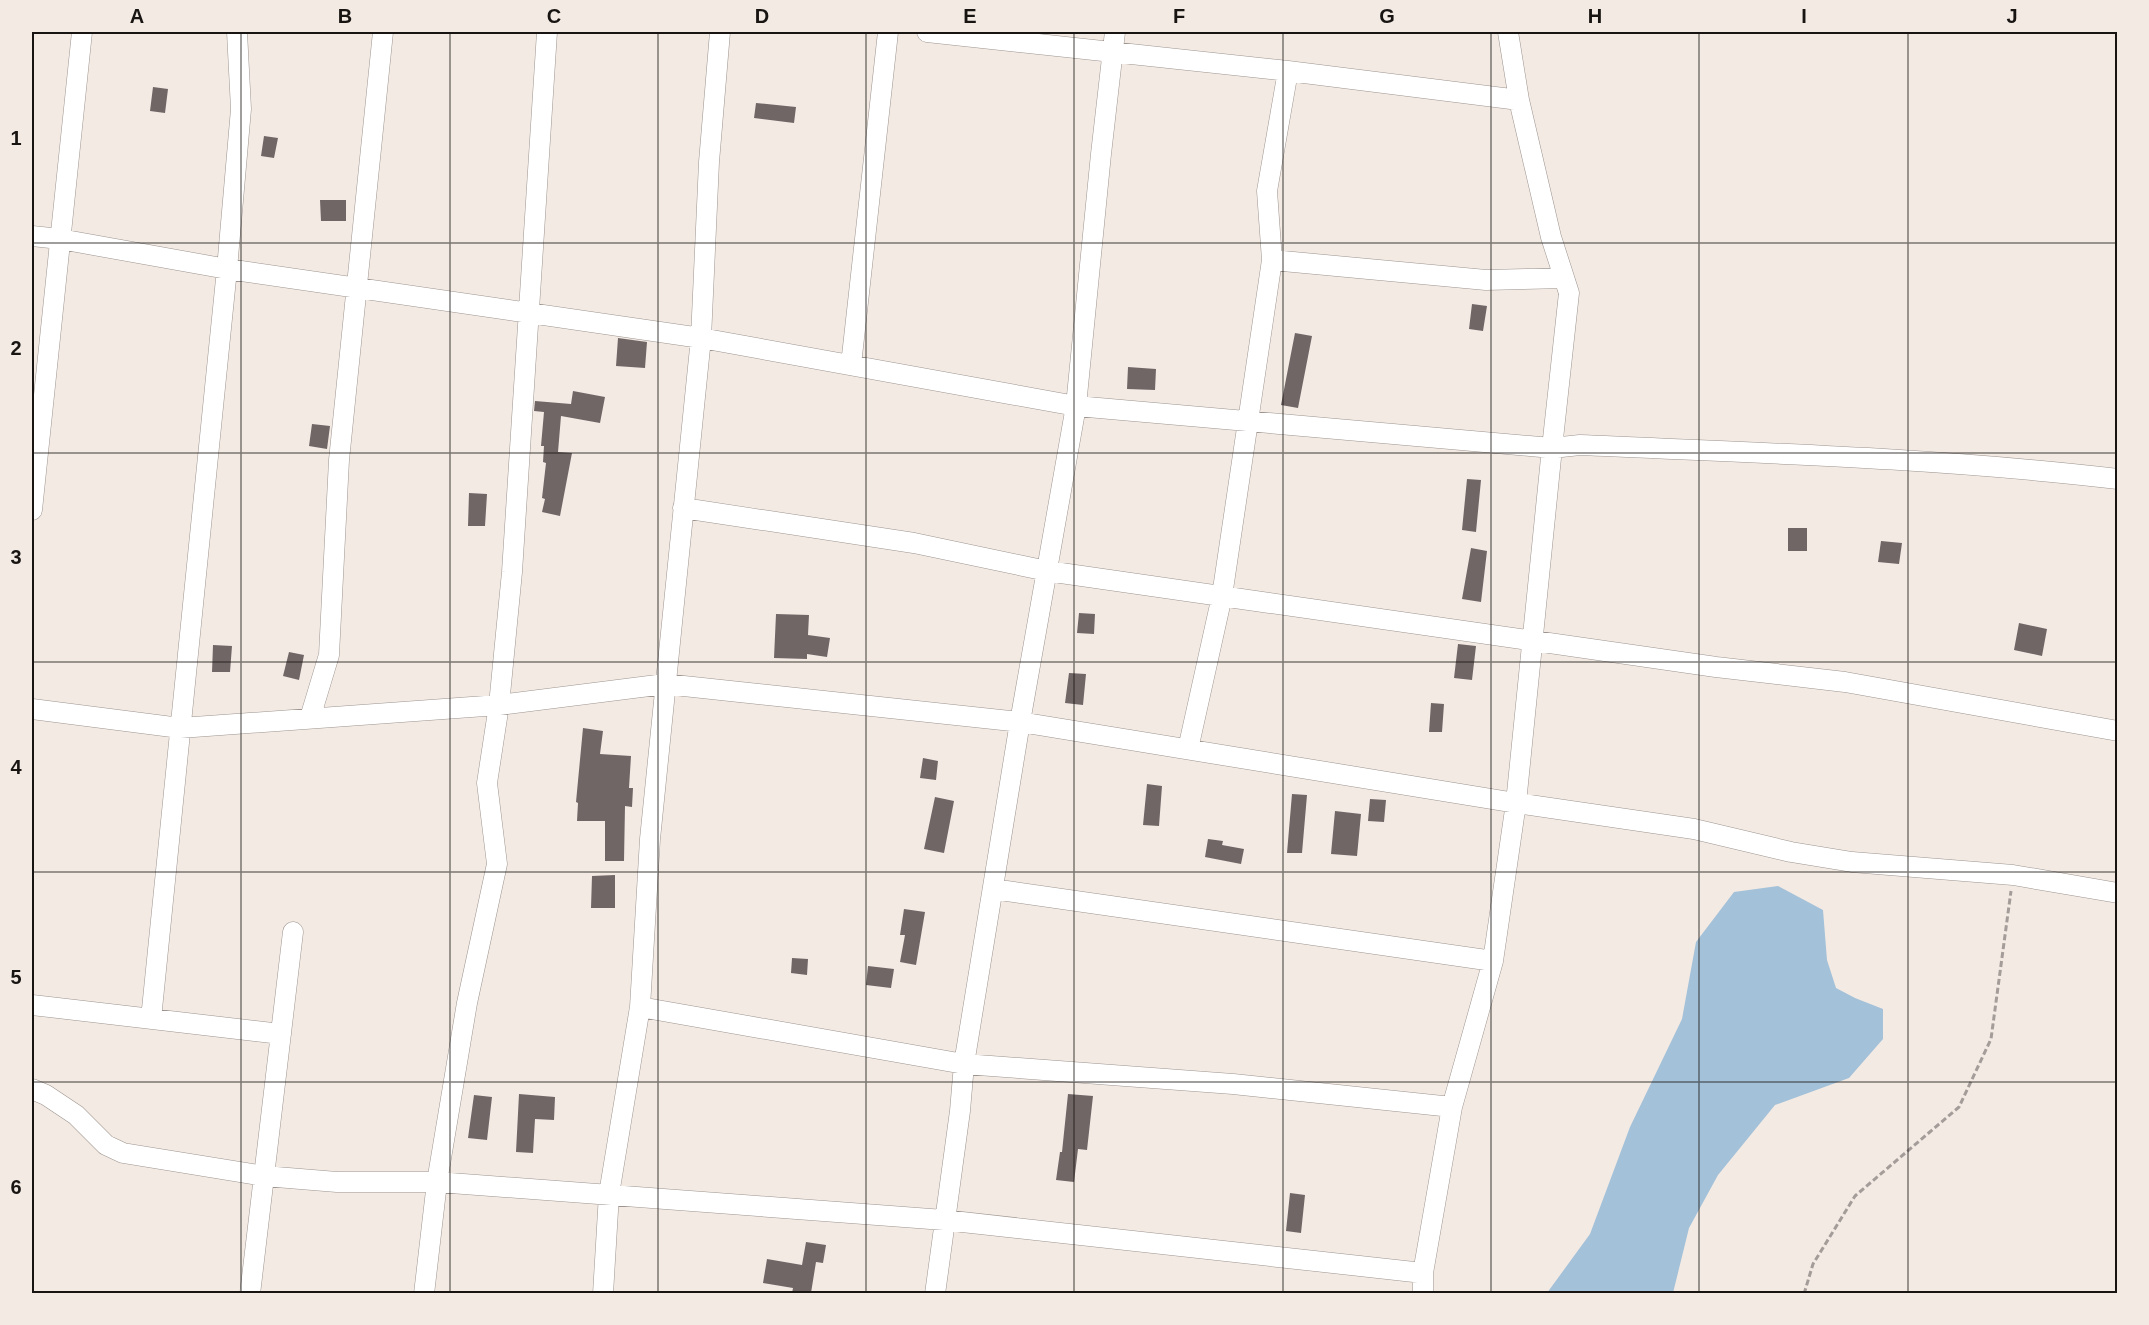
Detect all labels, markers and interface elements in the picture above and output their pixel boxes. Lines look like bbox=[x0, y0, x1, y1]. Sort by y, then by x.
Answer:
text: A bbox=[130, 5, 144, 27]
text: B bbox=[338, 5, 352, 27]
text: C bbox=[547, 5, 561, 27]
text: D bbox=[755, 5, 769, 27]
text: E bbox=[963, 5, 977, 27]
text: F bbox=[1173, 5, 1185, 27]
text: G bbox=[1379, 5, 1395, 27]
text: H bbox=[1588, 5, 1602, 27]
text: I bbox=[1801, 5, 1807, 27]
text: J bbox=[2006, 5, 2018, 27]
text: 1 bbox=[10, 127, 22, 149]
text: 2 bbox=[10, 337, 22, 359]
text: 3 bbox=[10, 546, 22, 568]
text: 4 bbox=[10, 756, 22, 778]
text: 5 bbox=[10, 966, 22, 988]
text: 6 bbox=[10, 1176, 22, 1198]

